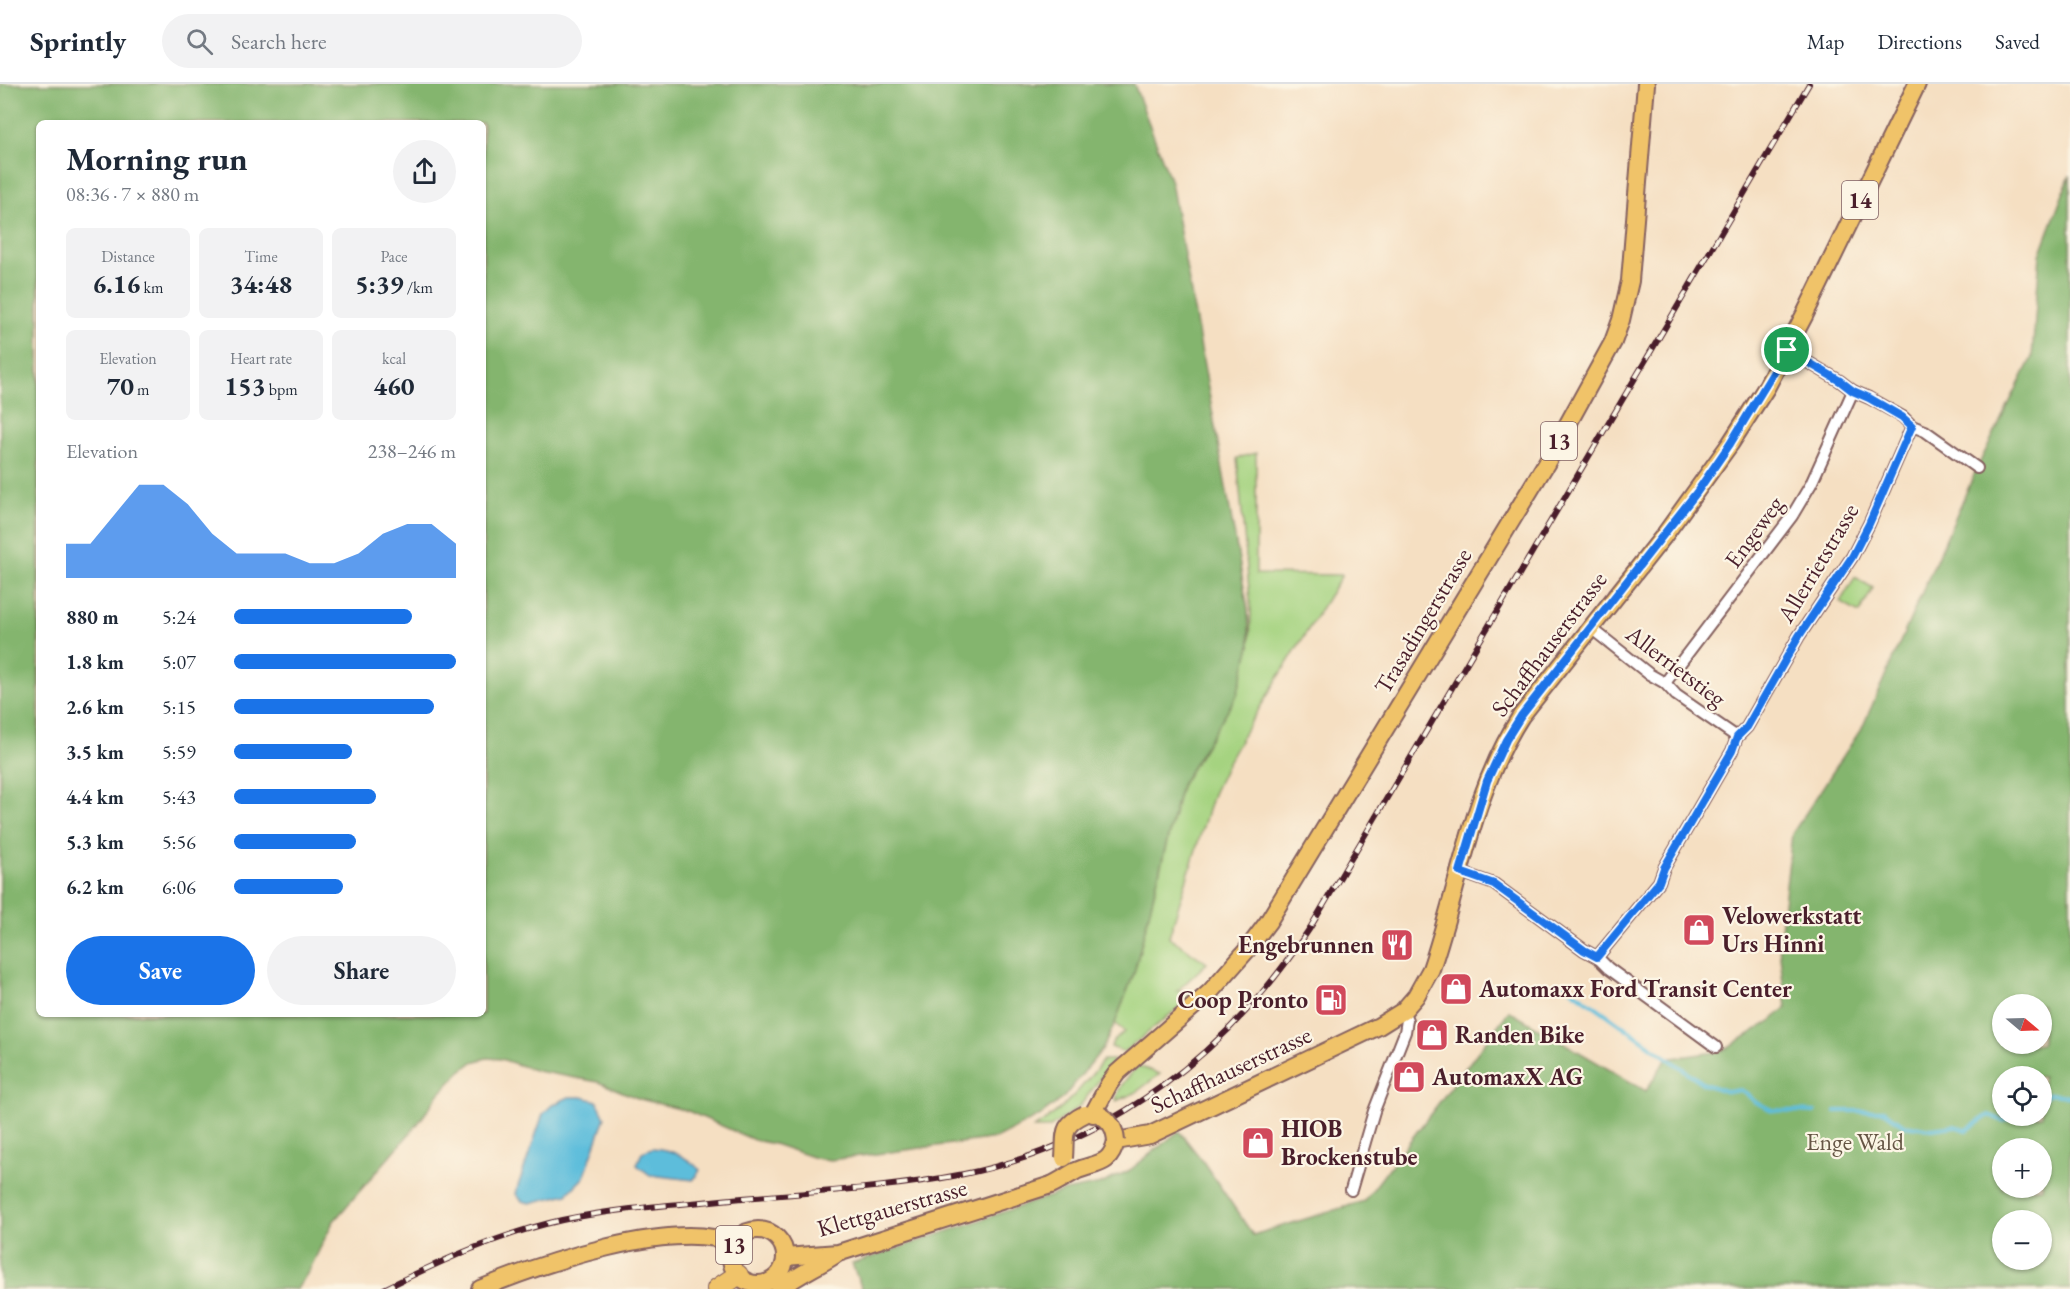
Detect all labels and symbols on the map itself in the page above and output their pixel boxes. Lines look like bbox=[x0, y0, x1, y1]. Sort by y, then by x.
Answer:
road number: 14 bbox=[1842, 181, 1878, 219]
pin bbox=[1761, 324, 1812, 375]
road number: 13 bbox=[1541, 422, 1577, 460]
street label: Engeweg bbox=[1717, 489, 1790, 574]
street label: Allerrietstrasse bbox=[1769, 497, 1865, 629]
street label: Trasadingerstrasse bbox=[1367, 542, 1478, 699]
street label: Schaffhauserstrasse bbox=[1484, 565, 1613, 723]
street label: Allerrietstieg bbox=[1619, 617, 1733, 714]
place label: Velowerkstatt Urs Hinni bbox=[1722, 900, 1861, 959]
shop icon: Velowerkstatt Urs Hinni bbox=[1681, 912, 1717, 948]
restaurant icon: Engebrunnen bbox=[1379, 927, 1415, 963]
place label: Engebrunnen bbox=[1238, 929, 1374, 961]
shop icon: Automaxx Ford Transit Center bbox=[1438, 971, 1474, 1007]
place label: Automaxx Ford Transit Center bbox=[1478, 973, 1792, 1004]
fuel station icon: Coop Pronto bbox=[1313, 982, 1349, 1018]
place label: Coop Pronto bbox=[1177, 984, 1308, 1015]
north arrow bbox=[1992, 994, 2052, 1054]
shop icon: Randen Bike bbox=[1414, 1017, 1450, 1053]
street label: Schaffhauserstrasse bbox=[1145, 1019, 1316, 1120]
place label: Randen Bike bbox=[1455, 1019, 1584, 1050]
shop icon: AutomaxX AG bbox=[1391, 1059, 1427, 1095]
place label: AutomaxX AG bbox=[1431, 1061, 1583, 1092]
place label: HIOB Brockenstube bbox=[1281, 1113, 1418, 1172]
shop icon: HIOB Brockenstube bbox=[1240, 1125, 1276, 1161]
park label: Enge Wald bbox=[1806, 1126, 1905, 1157]
street label: Klettgauerstrasse bbox=[813, 1171, 970, 1244]
road number: 13 bbox=[716, 1226, 752, 1264]

